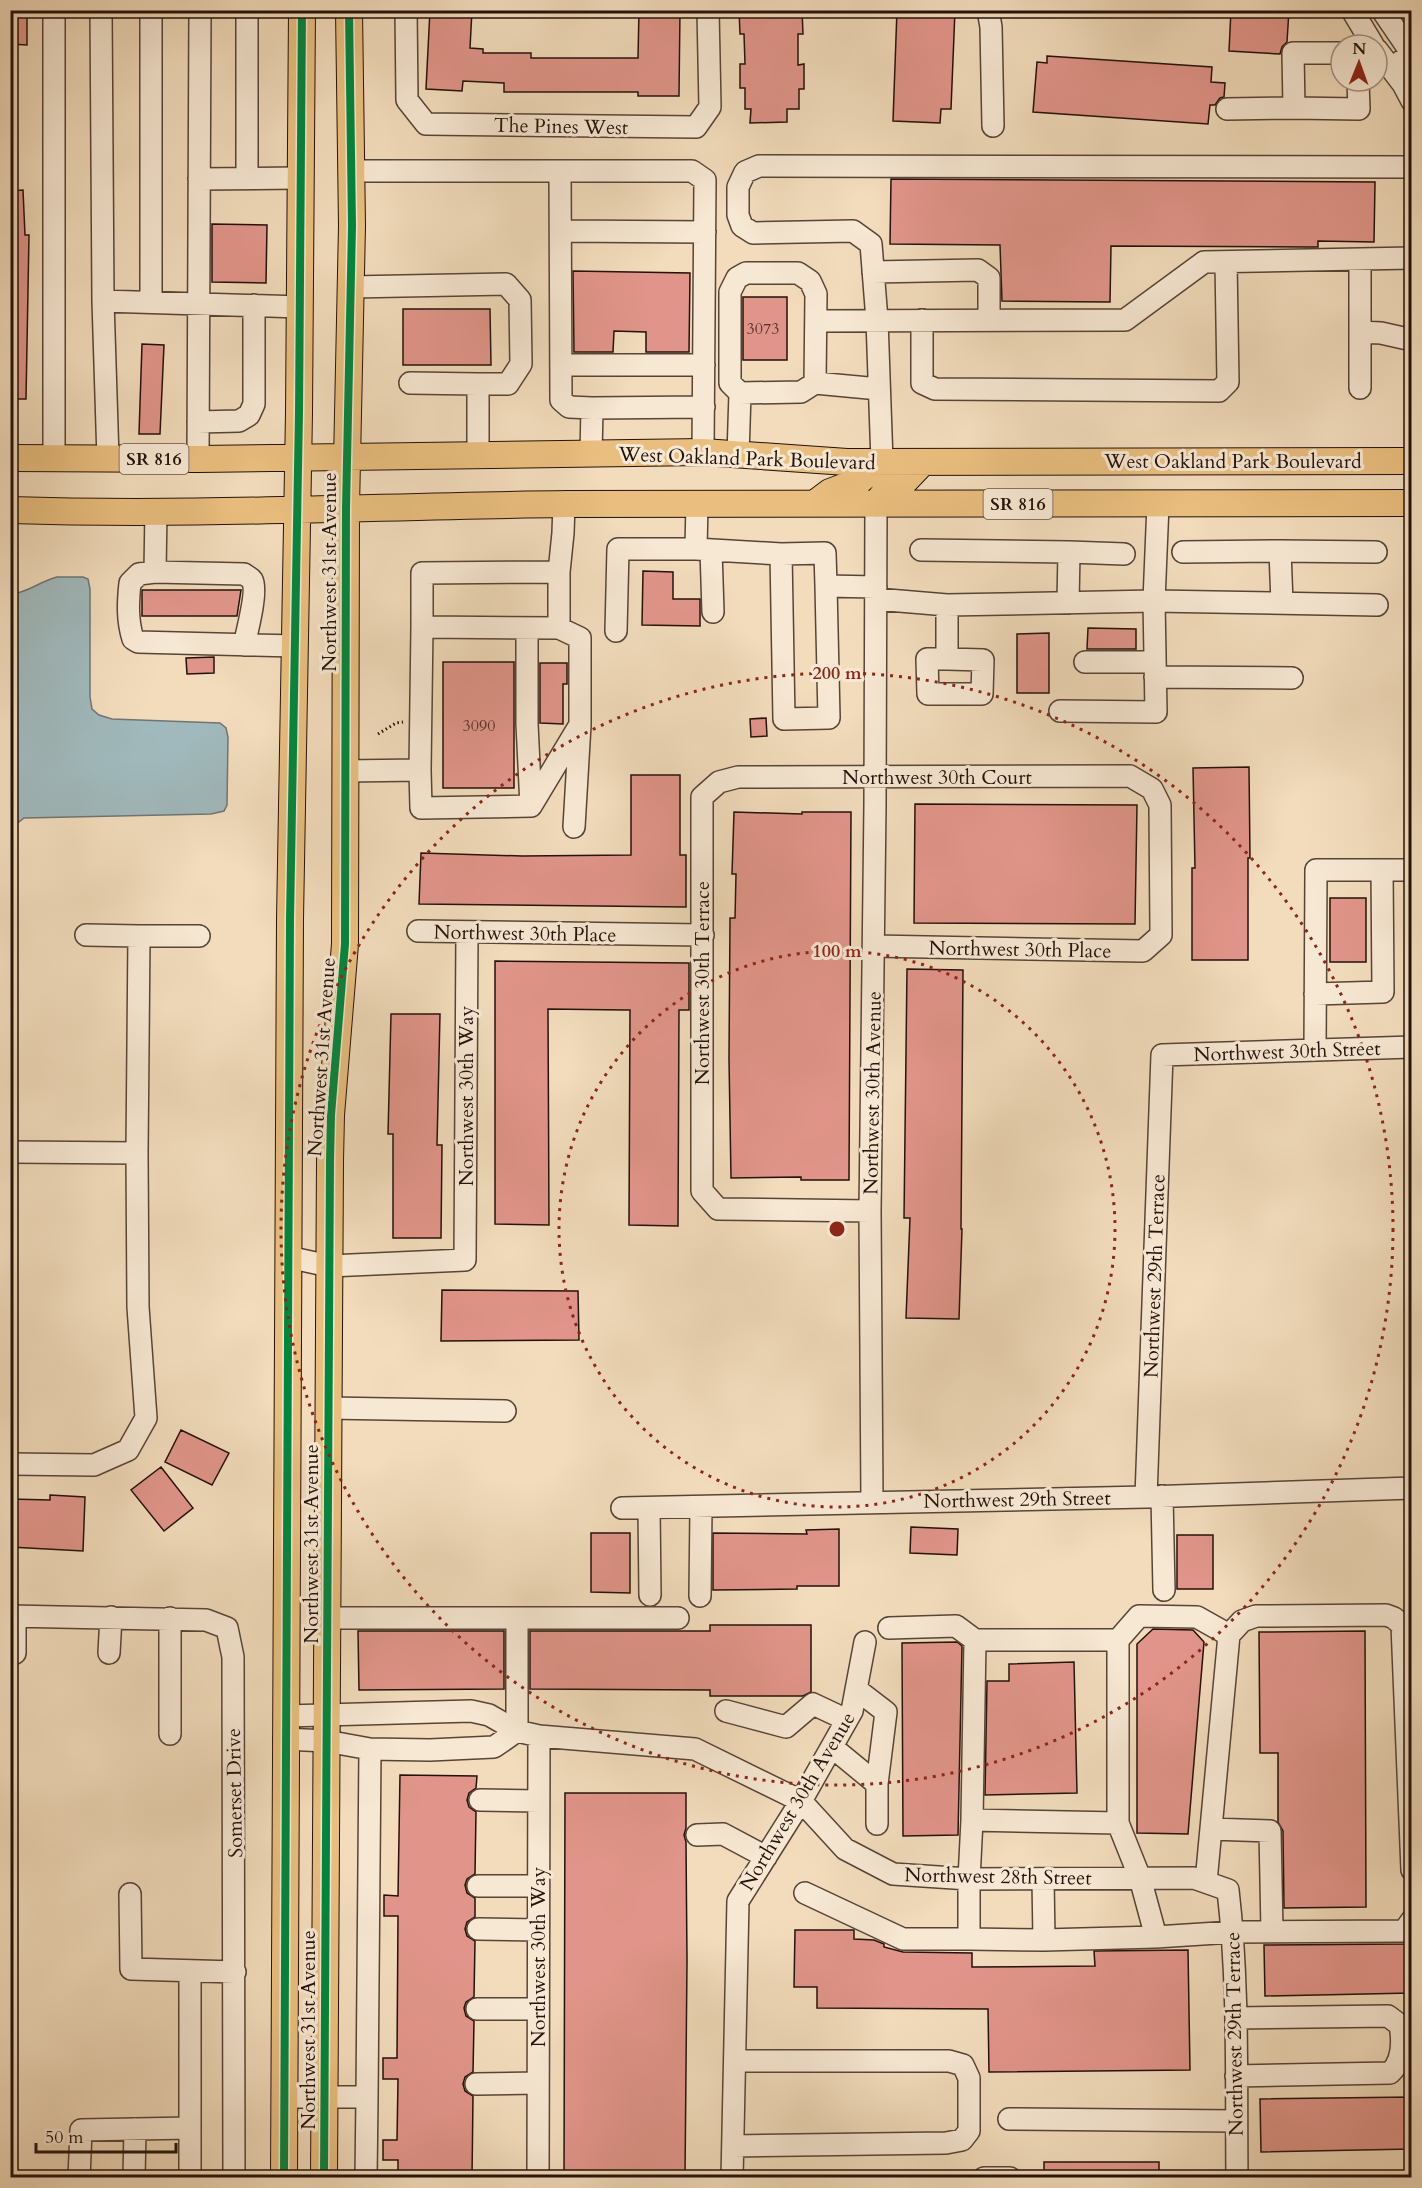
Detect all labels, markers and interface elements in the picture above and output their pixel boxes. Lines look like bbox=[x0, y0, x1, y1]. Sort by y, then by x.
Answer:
north arrow bbox=[1329, 33, 1389, 93]
text: N bbox=[1352, 38, 1366, 60]
street label: The Pines West bbox=[494, 112, 629, 141]
house number: 3073 bbox=[747, 318, 779, 340]
street label: West Oakland Park Boulevard bbox=[617, 440, 876, 476]
road number: SR 816 bbox=[120, 444, 188, 474]
street label: West Oakland Park Boulevard bbox=[1103, 448, 1362, 475]
street label: Northwest 31st Avenue bbox=[316, 472, 343, 672]
road number: SR 816 bbox=[984, 489, 1052, 519]
text: 200 m bbox=[812, 661, 862, 686]
house number: 3090 bbox=[463, 715, 495, 737]
street label: Northwest 30th Court bbox=[842, 764, 1033, 791]
street label: Northwest 30th Terrace bbox=[689, 881, 716, 1085]
street label: Northwest 30th Place bbox=[433, 918, 617, 949]
street label: Northwest 30th Place bbox=[928, 934, 1112, 965]
text: 100 m bbox=[812, 939, 862, 964]
street label: Northwest 31st Avenue bbox=[301, 956, 342, 1158]
street label: Northwest 30th Avenue bbox=[857, 991, 888, 1195]
street label: Northwest 30th Way bbox=[453, 1005, 480, 1186]
street label: Northwest 30th Street bbox=[1193, 1035, 1382, 1068]
street label: Northwest 29th Terrace bbox=[1137, 1173, 1172, 1379]
centre of rings bbox=[827, 1219, 847, 1239]
street label: Northwest 31st Avenue bbox=[298, 1444, 325, 1644]
street label: Northwest 29th Street bbox=[923, 1484, 1112, 1515]
street label: Northwest 30th Avenue bbox=[733, 1707, 862, 1896]
street label: Somerset Drive bbox=[220, 1728, 249, 1858]
street label: Northwest 28th Street bbox=[904, 1861, 1093, 1892]
street label: Northwest 30th Way bbox=[525, 1866, 552, 2047]
street label: Northwest 31st Avenue bbox=[295, 1930, 322, 2130]
street label: Northwest 29th Terrace bbox=[1219, 1932, 1250, 2136]
scale bar bbox=[36, 2116, 176, 2154]
text: 50 m bbox=[45, 2125, 84, 2150]

